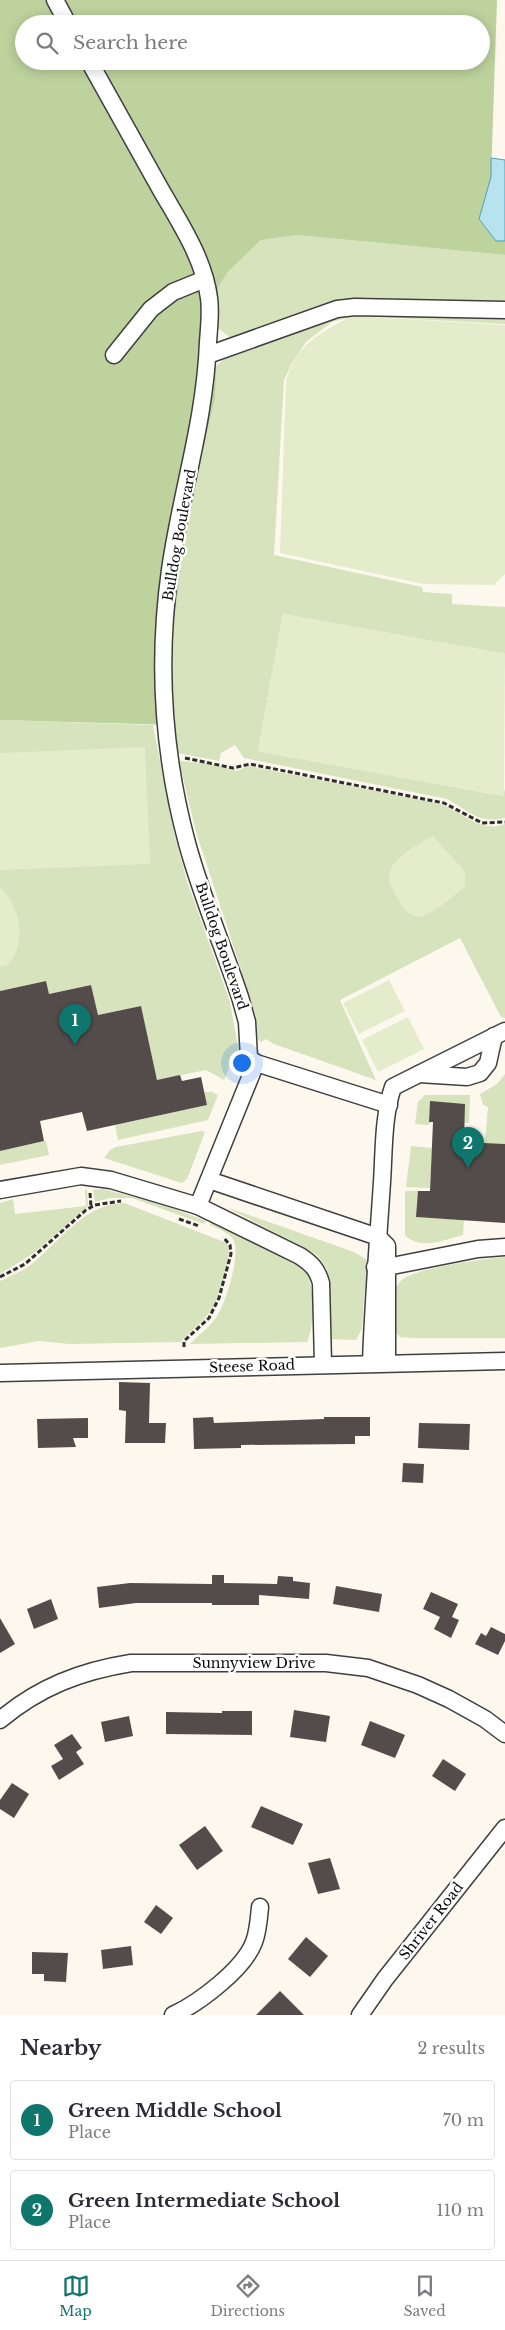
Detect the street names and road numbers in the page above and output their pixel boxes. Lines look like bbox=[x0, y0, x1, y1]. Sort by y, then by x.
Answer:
street label: Bulldog Boulevard bbox=[159, 467, 200, 602]
street label: Bulldog Boulevard bbox=[192, 880, 252, 1013]
street label: Steese Road bbox=[209, 1355, 296, 1376]
street label: Sunnyview Drive bbox=[192, 1654, 316, 1672]
street label: Shriver Road bbox=[395, 1878, 467, 1964]

